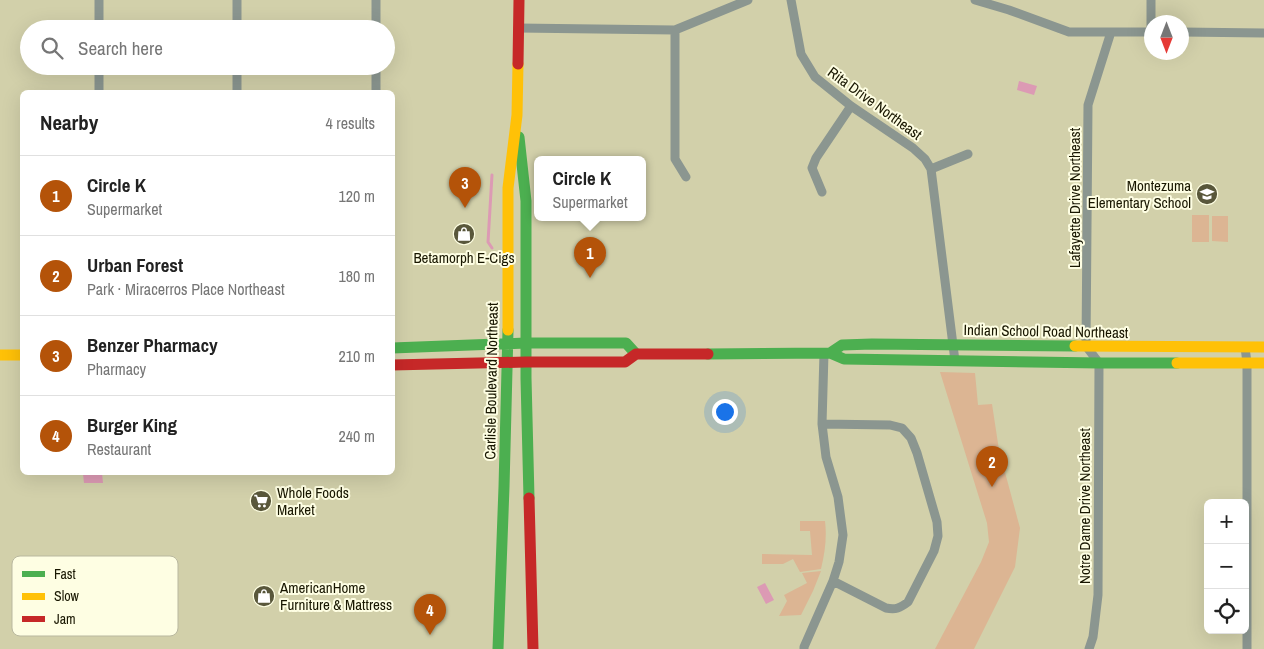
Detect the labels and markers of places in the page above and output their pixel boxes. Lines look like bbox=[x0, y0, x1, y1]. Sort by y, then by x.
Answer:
pin: 3 bbox=[449, 167, 481, 208]
place label: Montezuma Elementary School bbox=[1088, 175, 1191, 213]
school or university icon: Montezuma Elementary School bbox=[1195, 182, 1219, 206]
shop icon: Betamorph E-Cigs bbox=[452, 222, 476, 246]
pin: 1 bbox=[574, 237, 606, 278]
place label: Betamorph E-Cigs bbox=[413, 247, 515, 268]
pin: 2 bbox=[976, 446, 1008, 487]
place label: Whole Foods Market bbox=[277, 482, 349, 520]
supermarket icon: Whole Foods Market bbox=[249, 489, 273, 513]
place label: AmericanHome Furniture & Mattress bbox=[279, 577, 392, 615]
shop icon: AmericanHome Furniture & Mattress bbox=[252, 584, 276, 608]
pin: 4 bbox=[414, 594, 446, 635]

